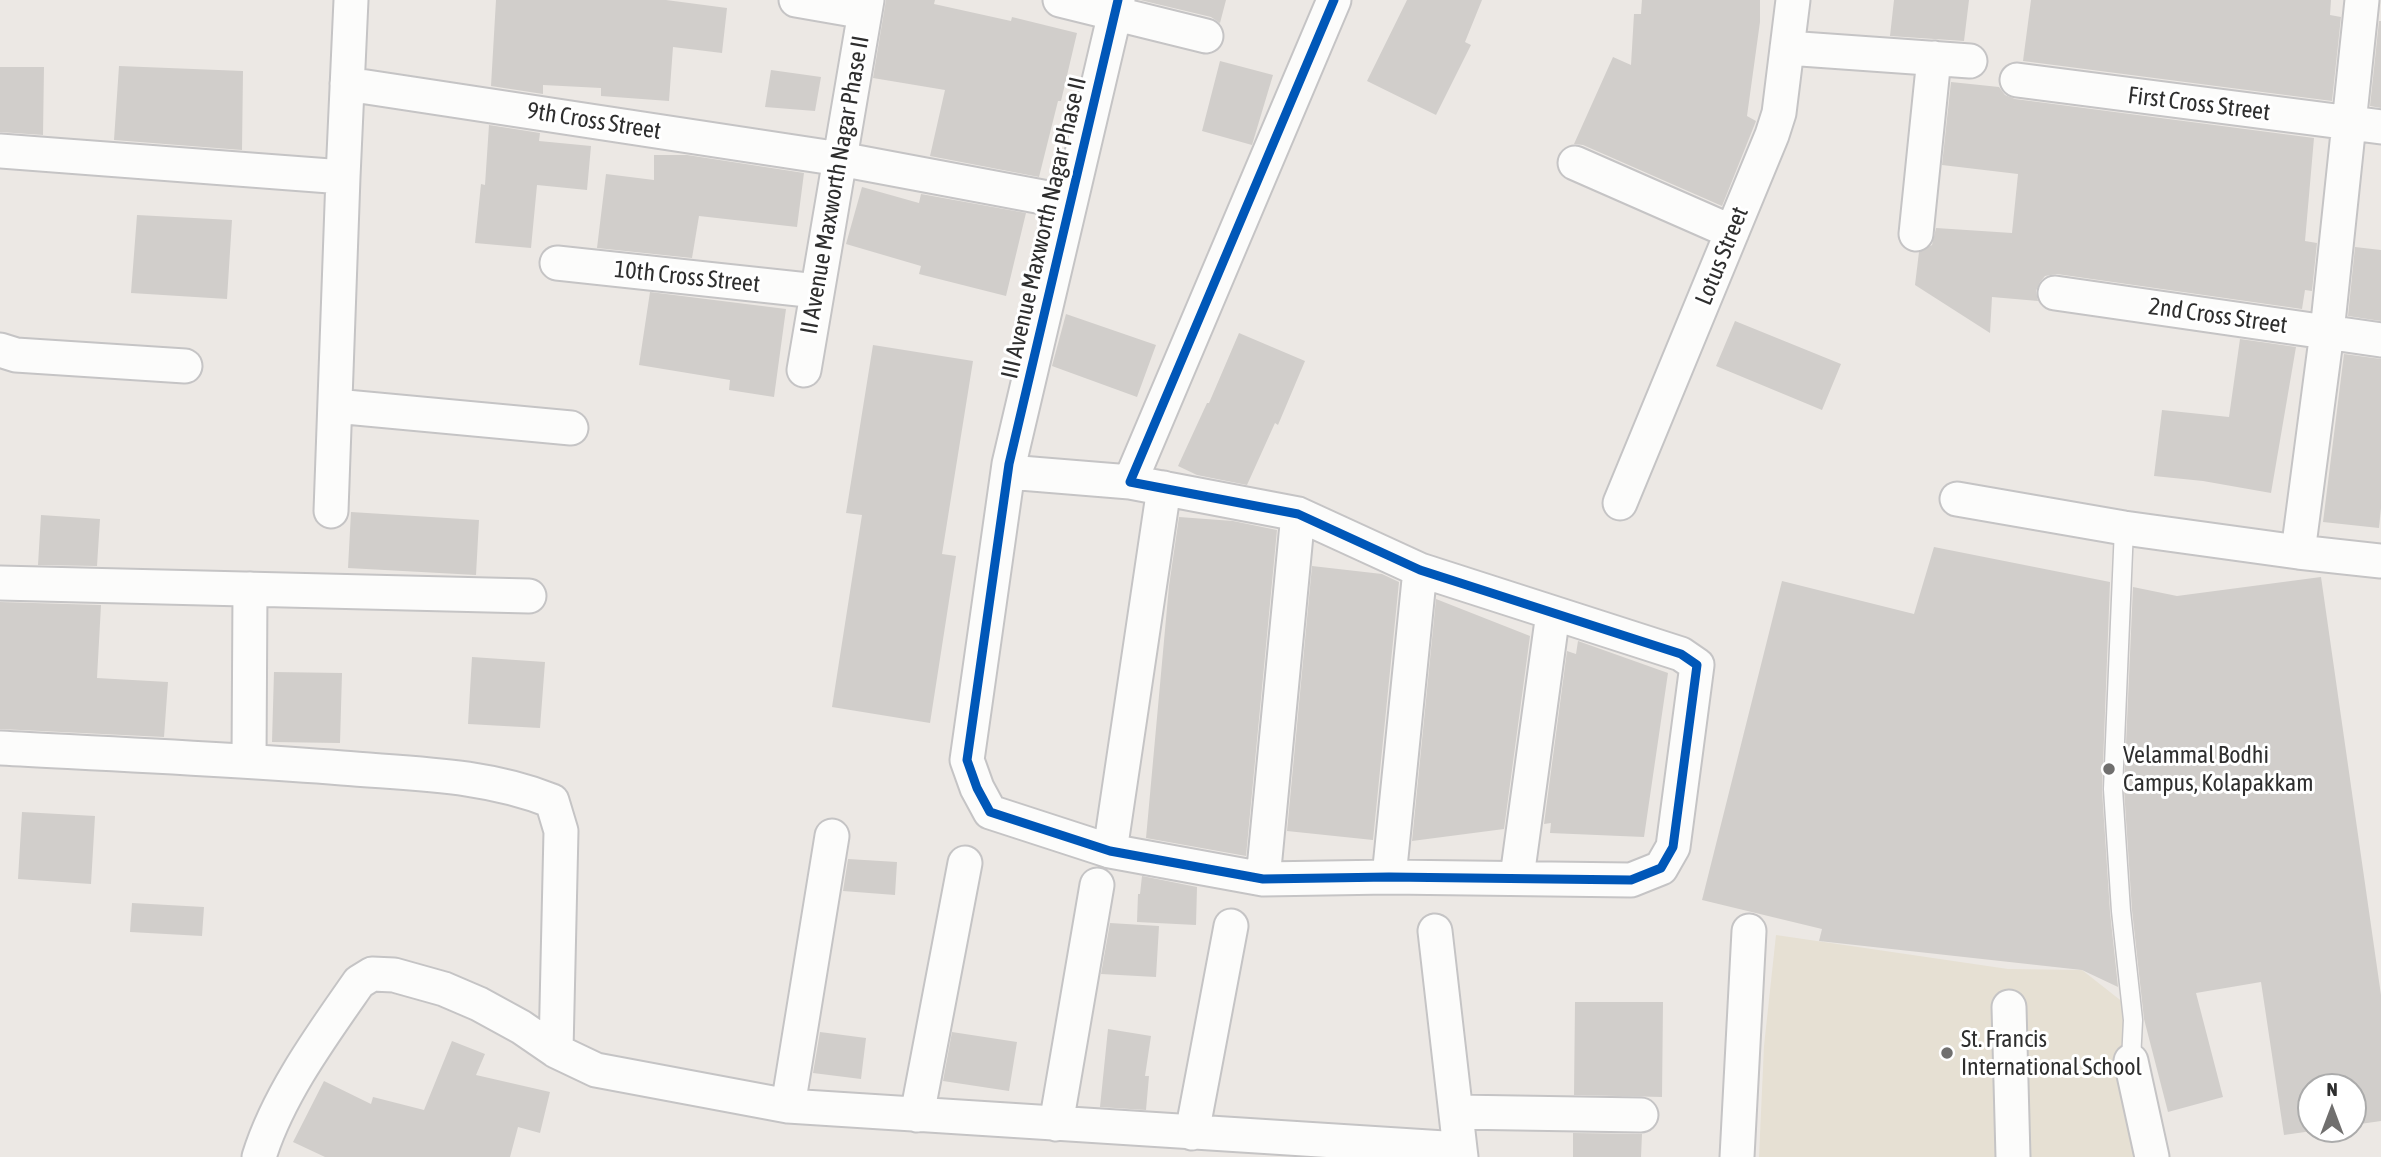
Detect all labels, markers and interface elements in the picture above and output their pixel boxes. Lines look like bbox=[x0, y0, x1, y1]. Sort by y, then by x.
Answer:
street label: II Avenue Maxworth Nagar Phase II bbox=[795, 34, 875, 336]
street label: III Avenue Maxworth Nagar Phase II bbox=[995, 74, 1093, 382]
street label: First Cross Street bbox=[2126, 81, 2272, 127]
street label: 9th Cross Street bbox=[525, 96, 663, 146]
street label: Lotus Street bbox=[1689, 203, 1755, 309]
street label: 10th Cross Street bbox=[613, 255, 761, 299]
street label: 2nd Cross Street bbox=[2147, 292, 2289, 340]
place label: Velammal Bodhi Campus, Kolapakkam bbox=[2123, 741, 2313, 797]
marker: Velammal Bodhi Campus, Kolapakkam bbox=[2101, 761, 2117, 777]
place label: St. Francis International School bbox=[1961, 1025, 2142, 1081]
marker: St. Francis International School bbox=[1939, 1045, 1955, 1061]
north arrow bbox=[2297, 1073, 2367, 1143]
text: N bbox=[2326, 1078, 2338, 1100]

